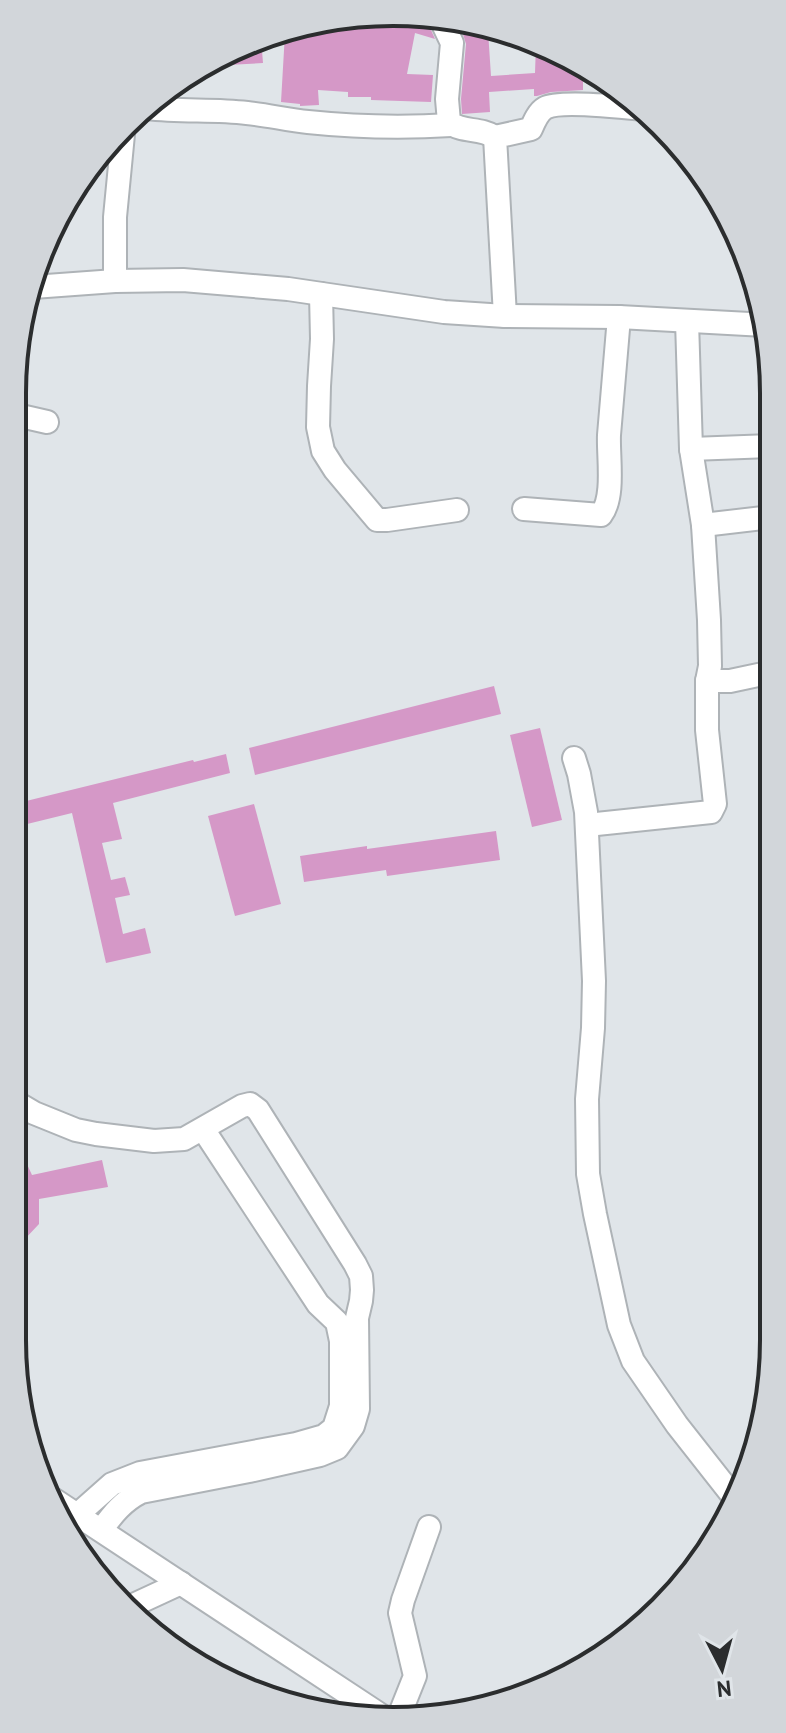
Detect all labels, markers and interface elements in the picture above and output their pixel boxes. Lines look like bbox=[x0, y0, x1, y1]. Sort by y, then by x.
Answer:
north arrow bbox=[682, 1629, 762, 1709]
text: N bbox=[715, 1674, 733, 1704]

